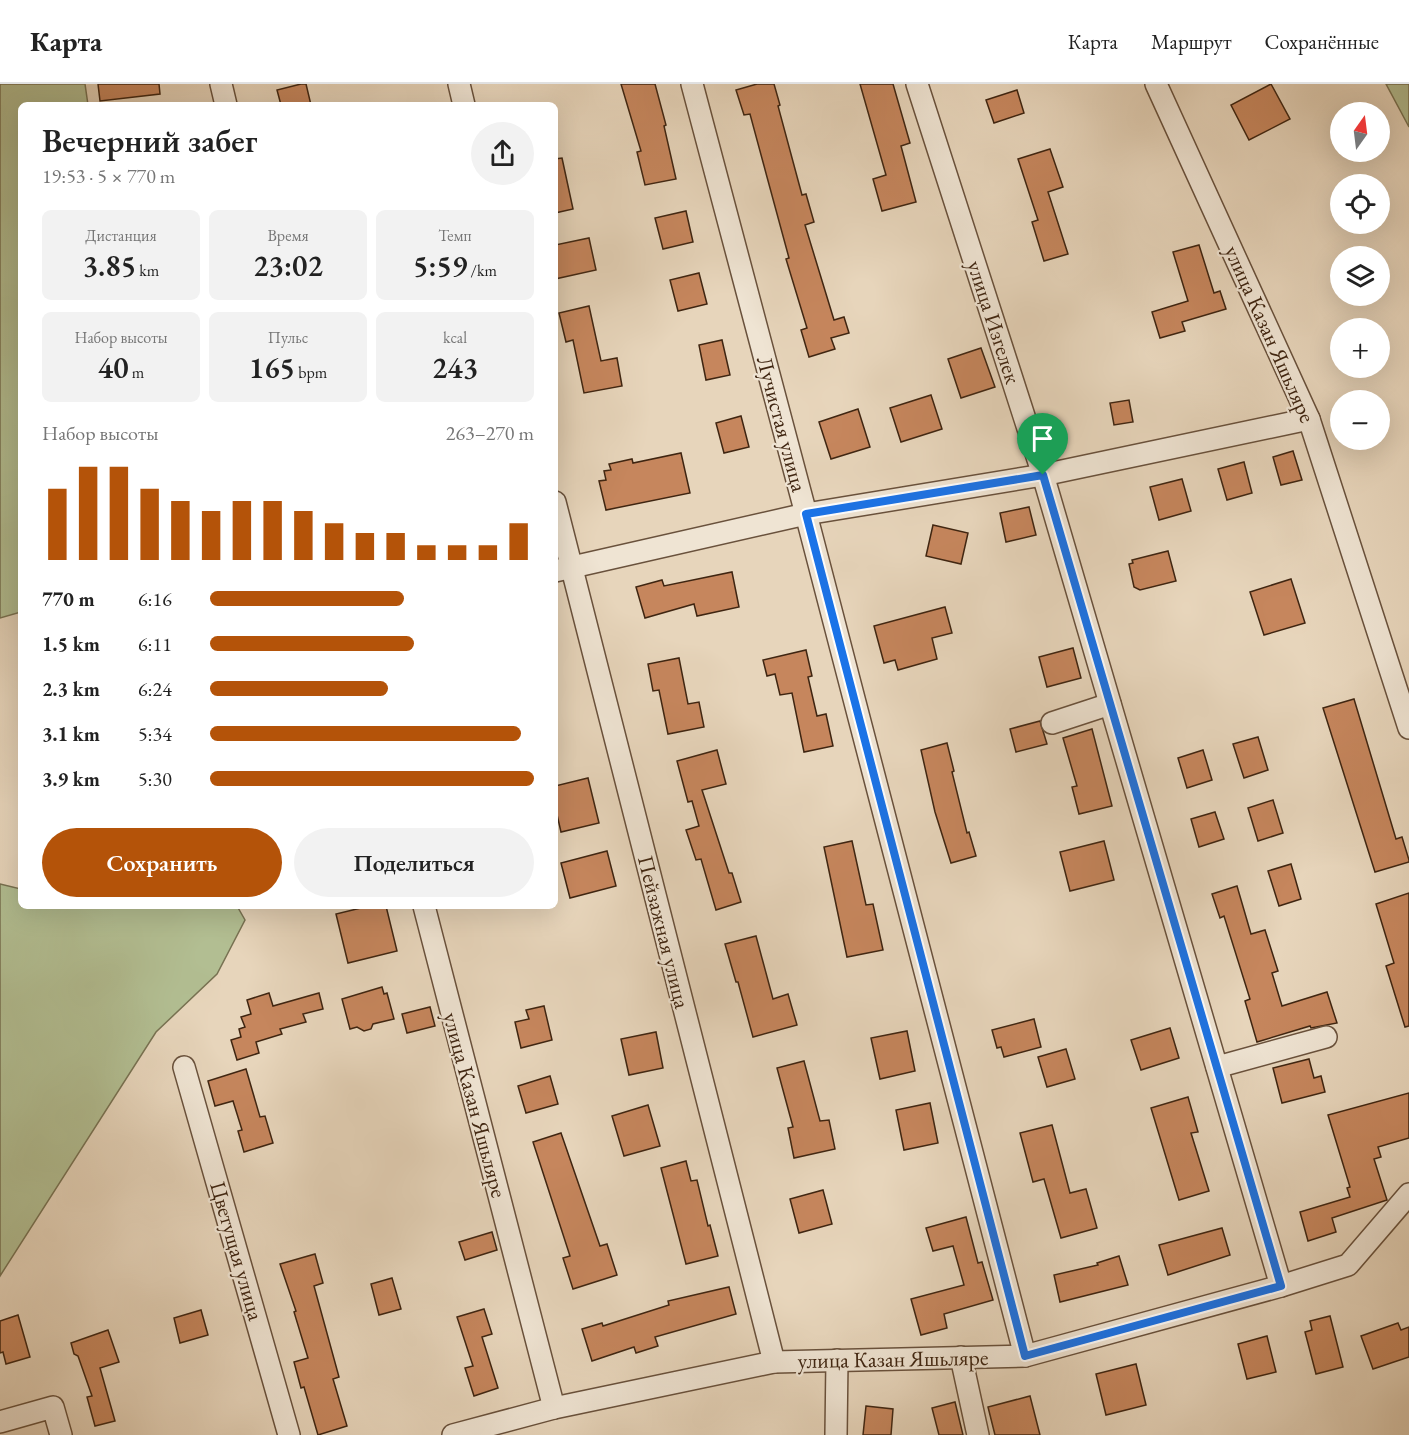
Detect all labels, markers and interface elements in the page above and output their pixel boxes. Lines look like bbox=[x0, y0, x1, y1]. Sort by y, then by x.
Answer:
text: Карта bbox=[30, 23, 102, 59]
text: Карта bbox=[1068, 28, 1118, 55]
text: Маршрут bbox=[1151, 28, 1232, 55]
text: Сохранённые bbox=[1265, 28, 1379, 55]
north arrow bbox=[1330, 102, 1390, 162]
map controls bbox=[1330, 102, 1390, 450]
text: Вечерний забег bbox=[42, 119, 257, 162]
button: share bbox=[471, 122, 534, 185]
text: 19:53 · 5 × 770 m bbox=[42, 163, 175, 189]
button: locate bbox=[1330, 174, 1390, 234]
text: Дистанция bbox=[85, 225, 157, 246]
text: Время bbox=[267, 225, 309, 246]
text: Темп bbox=[438, 225, 472, 246]
street label: улица Казан Яшьляре bbox=[1218, 241, 1322, 427]
text: 3.85 bbox=[83, 246, 136, 285]
text: 23:02 bbox=[253, 246, 323, 285]
text: 5:59 bbox=[413, 246, 467, 285]
button: layers bbox=[1330, 246, 1390, 306]
street label: улица Изгелек bbox=[960, 257, 1028, 388]
text: km bbox=[136, 260, 159, 281]
text: /km bbox=[467, 260, 497, 281]
button: + bbox=[1330, 318, 1390, 378]
text: Набор высоты bbox=[74, 327, 168, 348]
text: Пульс bbox=[268, 327, 308, 348]
text: kcal bbox=[443, 327, 467, 348]
text: 40 bbox=[98, 348, 129, 387]
text: 165 bbox=[249, 348, 295, 387]
text: 243 bbox=[432, 348, 478, 387]
street label: Лучистая улица bbox=[750, 353, 814, 495]
text: m bbox=[129, 362, 144, 383]
text: bpm bbox=[295, 362, 327, 383]
button: − bbox=[1330, 390, 1390, 450]
pin bbox=[1017, 413, 1068, 475]
text: Набор высоты bbox=[42, 420, 158, 446]
text: 263–270 m bbox=[446, 420, 534, 446]
icon: arrive bbox=[1026, 422, 1059, 455]
text: 770 m bbox=[42, 586, 95, 612]
text: 6:16 bbox=[138, 586, 172, 612]
text: 1.5 km bbox=[42, 631, 100, 657]
text: 6:11 bbox=[138, 631, 172, 657]
text: 2.3 km bbox=[42, 676, 100, 702]
text: 6:24 bbox=[138, 676, 172, 702]
text: 3.1 km bbox=[42, 721, 100, 747]
text: 5:34 bbox=[138, 721, 172, 747]
text: 3.9 km bbox=[42, 766, 100, 792]
text: 5:30 bbox=[138, 766, 172, 792]
button: Сохранить bbox=[42, 828, 282, 897]
button: Поделиться bbox=[294, 828, 534, 897]
street label: Пейзажная улица bbox=[631, 853, 697, 1012]
street label: улица Казан Яшьляре bbox=[436, 1009, 514, 1201]
street label: Цветущая улица bbox=[203, 1178, 271, 1324]
street label: улица Казан Яшьляре bbox=[797, 1343, 989, 1375]

